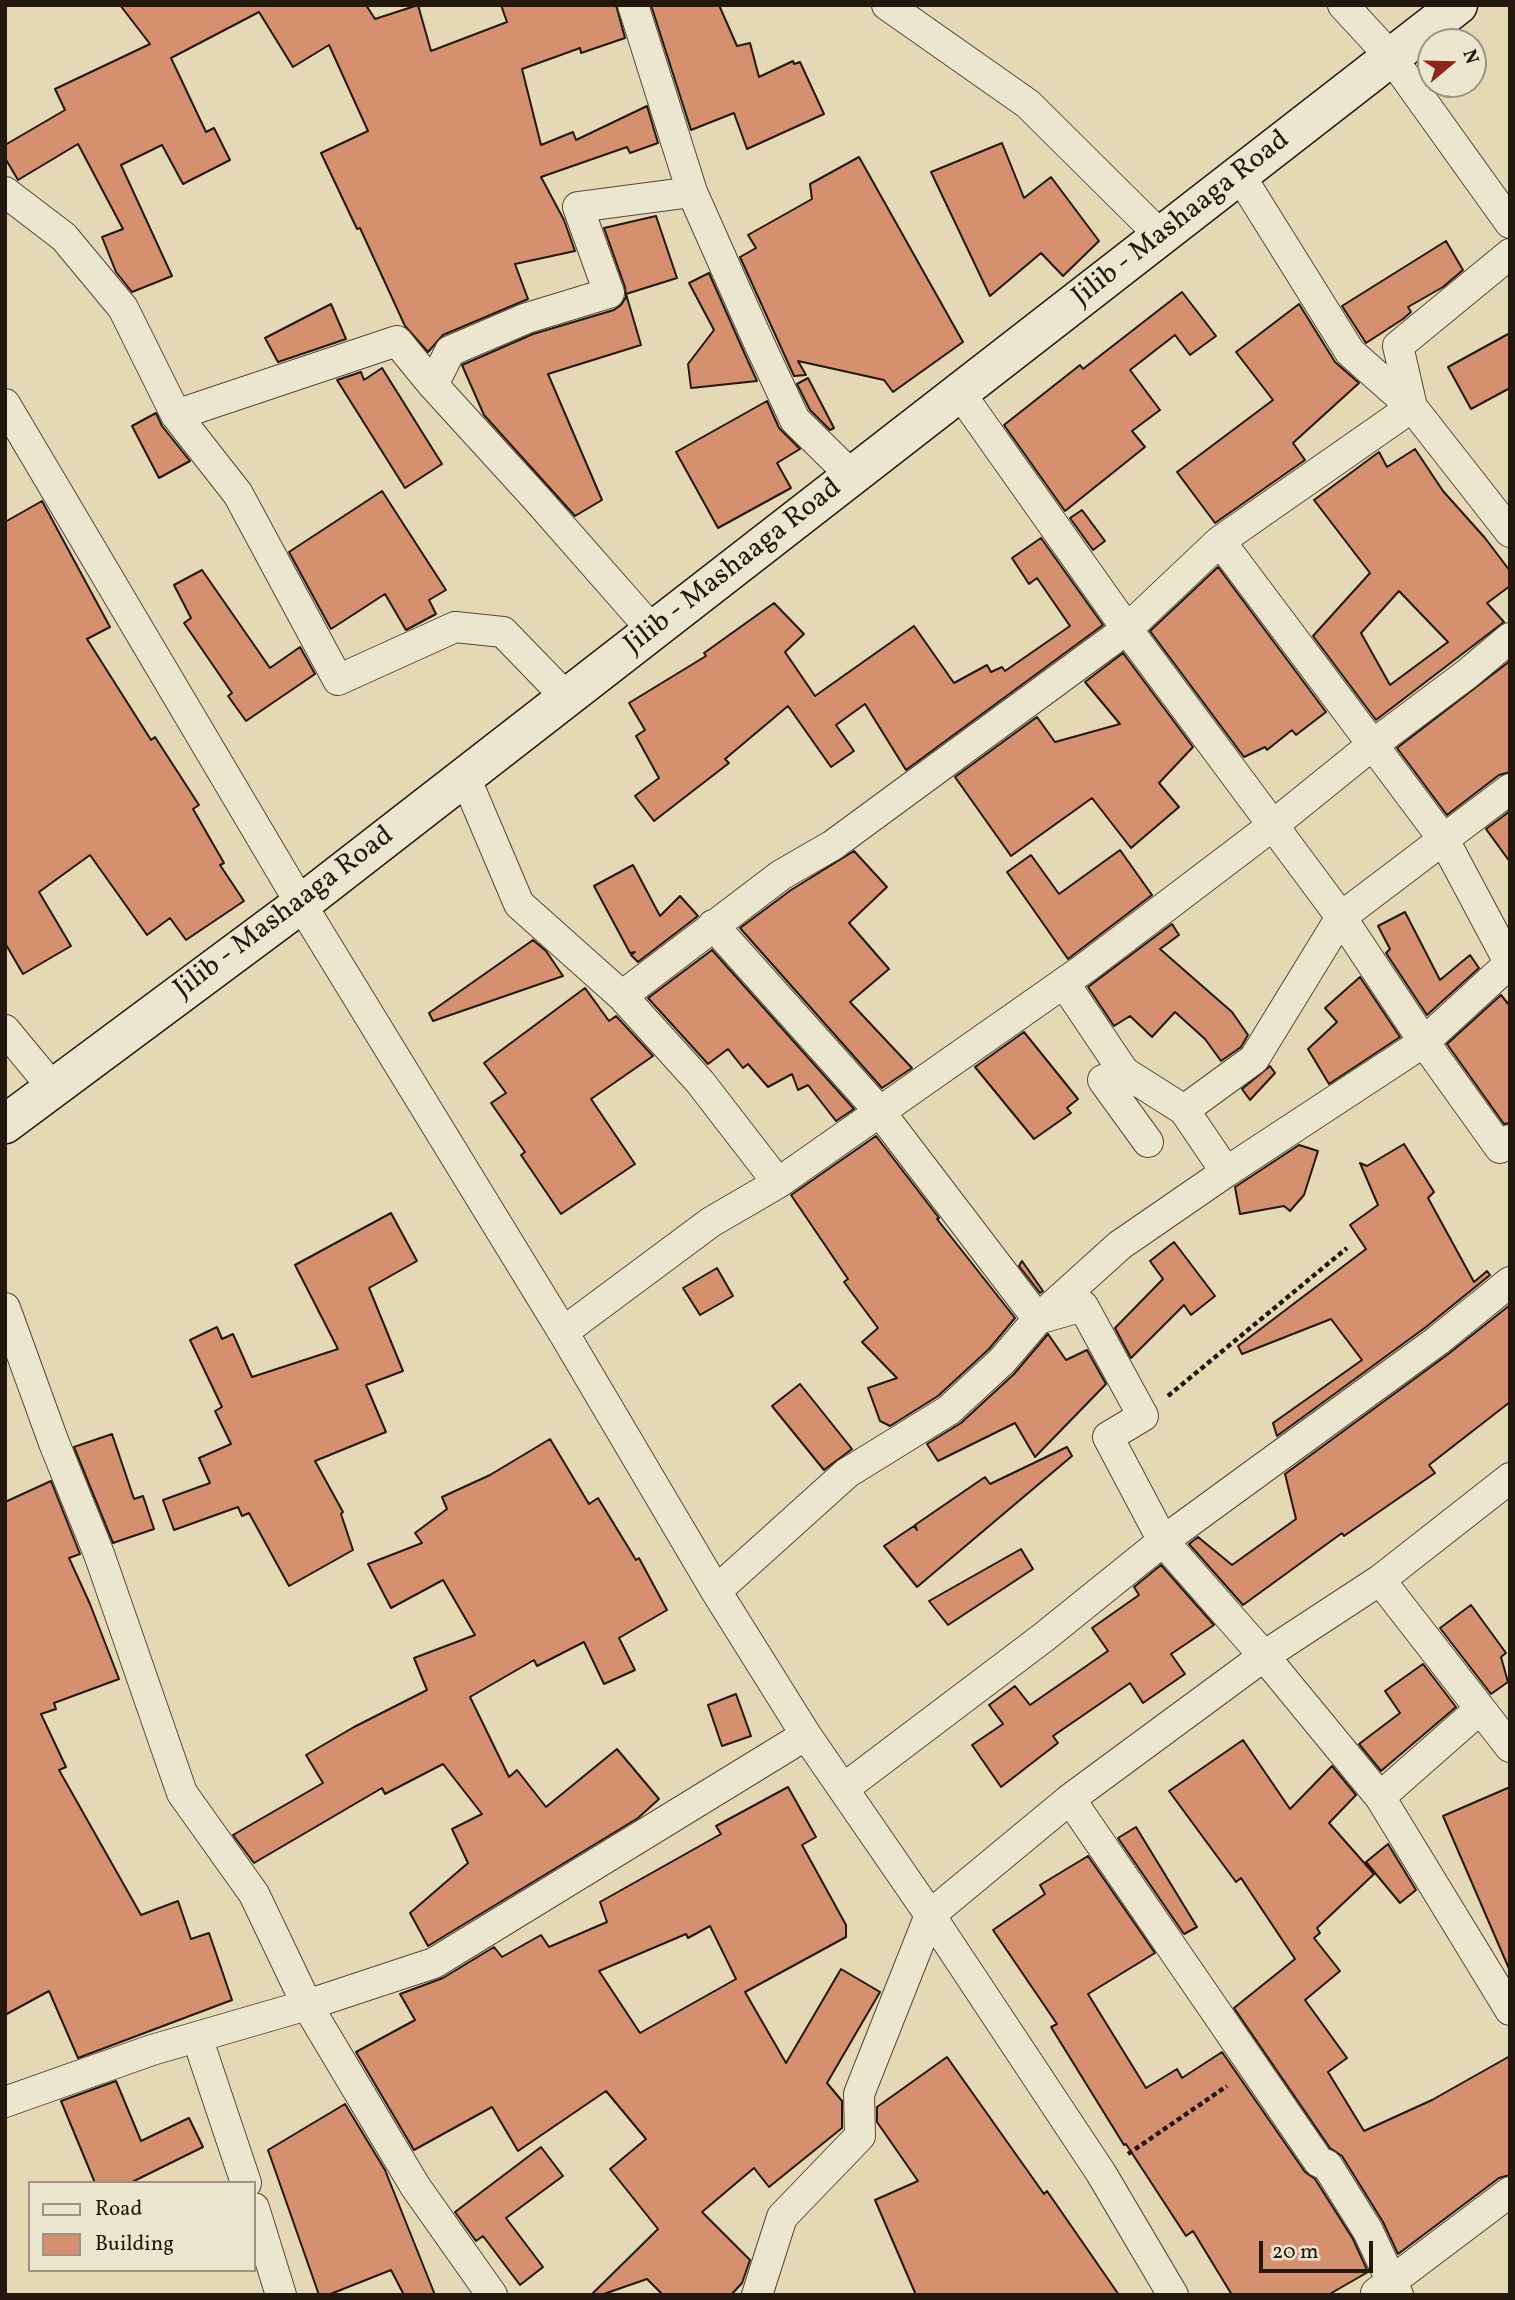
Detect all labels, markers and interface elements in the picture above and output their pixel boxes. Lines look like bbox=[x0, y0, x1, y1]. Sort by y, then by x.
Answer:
north arrow bbox=[1417, 28, 1487, 98]
text: N bbox=[1455, 46, 1485, 68]
street label: Jilib - Mashaaga Road bbox=[1067, 125, 1297, 315]
street label: Jilib - Mashaaga Road bbox=[619, 473, 849, 663]
street label: Jilib - Mashaaga Road bbox=[169, 820, 401, 1008]
legend bbox=[28, 2181, 256, 2272]
text: Road bbox=[95, 2195, 142, 2224]
scale bar bbox=[1263, 2226, 1377, 2270]
text: Building bbox=[95, 2230, 174, 2259]
text: 20 m bbox=[1272, 2238, 1318, 2267]

